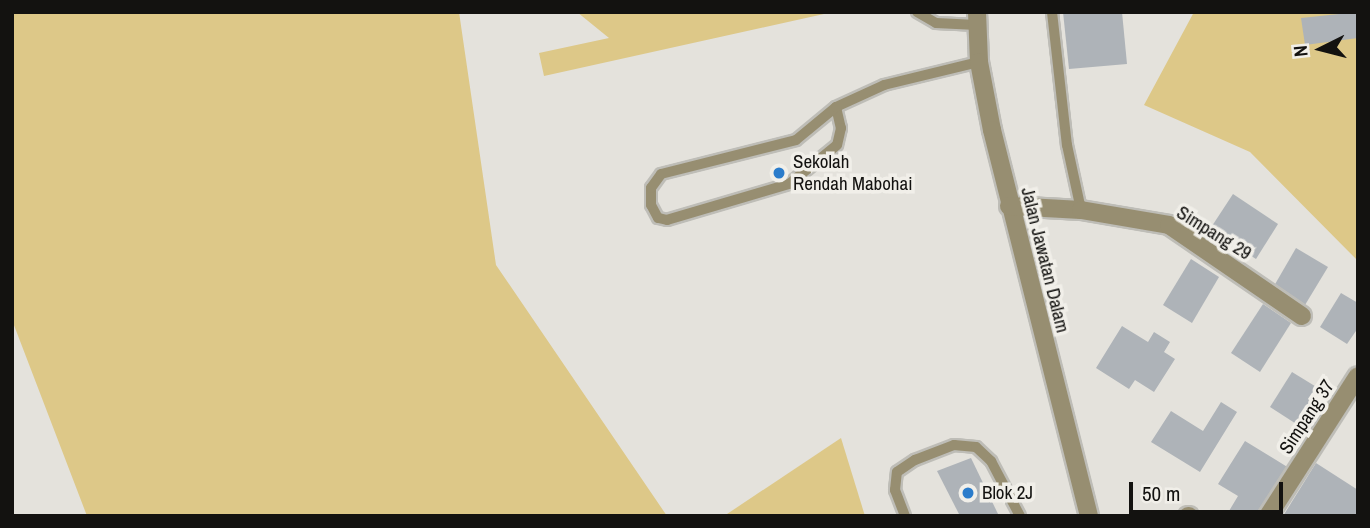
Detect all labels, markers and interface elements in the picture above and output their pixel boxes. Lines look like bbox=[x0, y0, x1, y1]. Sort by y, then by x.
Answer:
north arrow bbox=[1286, 14, 1356, 84]
text: N bbox=[1287, 44, 1314, 58]
place label: Sekolah Rendah Mabohai bbox=[793, 151, 913, 195]
marker: Sekolah Rendah Mabohai bbox=[771, 165, 787, 181]
street label: Jalan Jawatan Dalam bbox=[1016, 185, 1074, 335]
street label: Simpang 29 bbox=[1172, 201, 1256, 265]
street label: Simpang 37 bbox=[1275, 376, 1339, 458]
scale bar bbox=[1132, 468, 1286, 512]
text: 50 m bbox=[1142, 479, 1180, 508]
place label: Blok 2J bbox=[982, 482, 1033, 504]
marker: Blok 2J bbox=[960, 485, 976, 501]

